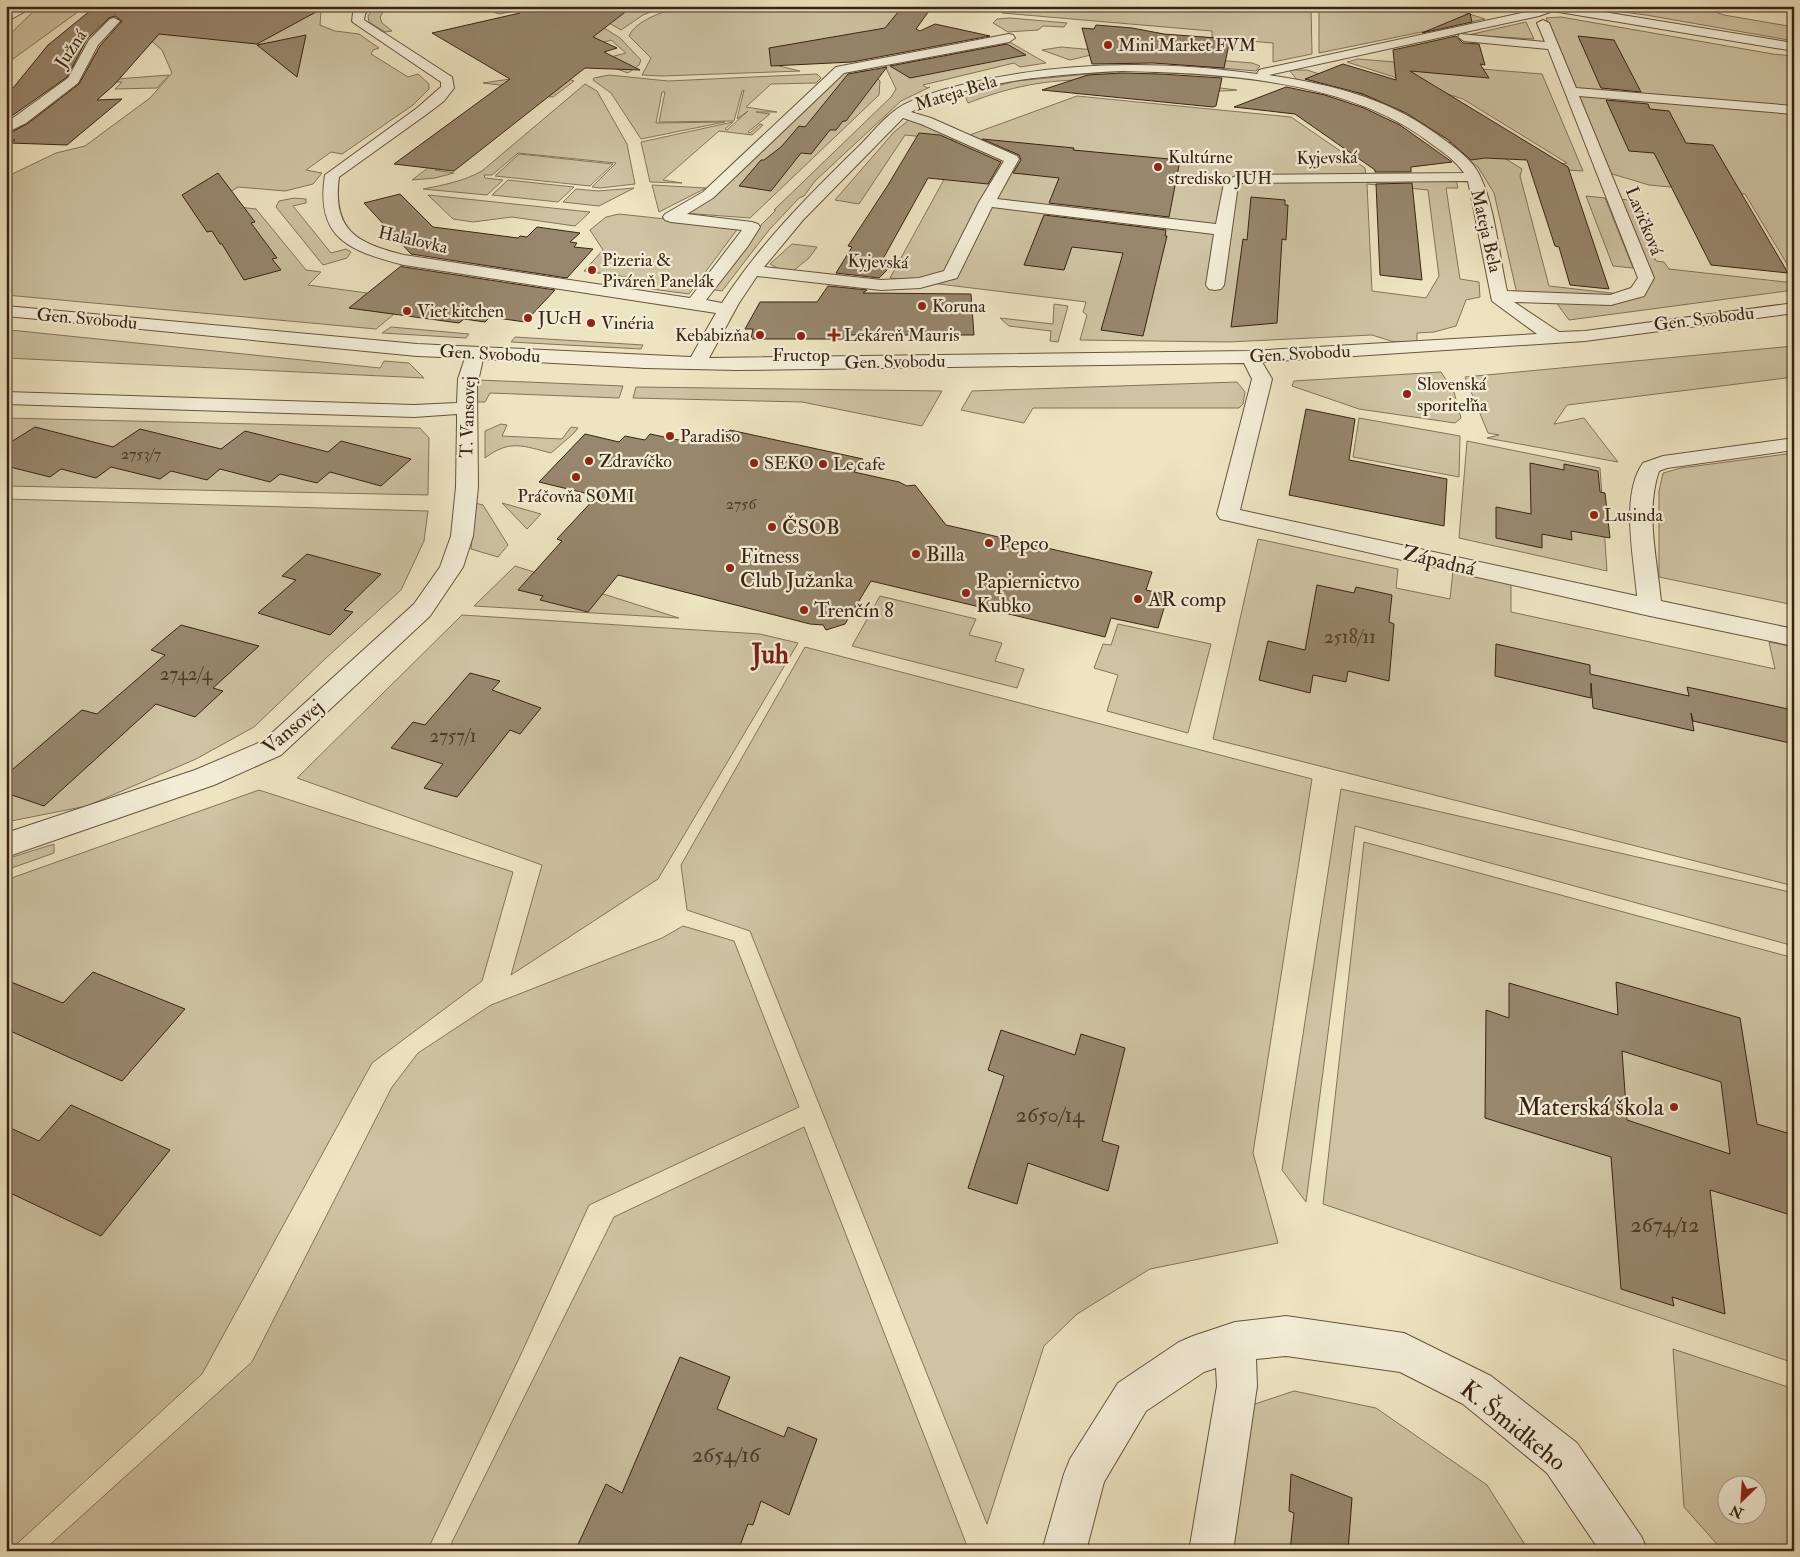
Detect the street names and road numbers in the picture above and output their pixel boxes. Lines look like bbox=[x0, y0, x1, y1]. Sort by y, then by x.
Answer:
street label: Južná bbox=[49, 25, 93, 74]
street label: Mateja Bela bbox=[912, 69, 1000, 116]
street label: Kyjevská bbox=[1296, 146, 1358, 170]
street label: Lavičková bbox=[1620, 183, 1668, 259]
street label: Mateja Bela bbox=[1465, 187, 1507, 275]
street label: Halalovka bbox=[376, 221, 451, 259]
street label: Kyjevská bbox=[847, 249, 910, 275]
street label: Gen. Svobodu bbox=[1652, 301, 1756, 337]
street label: Gen. Svobodu bbox=[36, 303, 138, 335]
street label: Gen. Svobodu bbox=[439, 340, 541, 368]
street label: Gen. Svobodu bbox=[1249, 340, 1351, 368]
street label: Gen. Svobodu bbox=[844, 350, 946, 374]
street label: T. Vansovej bbox=[455, 376, 481, 458]
street label: Západná bbox=[1400, 540, 1478, 582]
street label: Vansovej bbox=[257, 693, 329, 761]
street label: K. Šmidkeho bbox=[1454, 1373, 1573, 1478]

